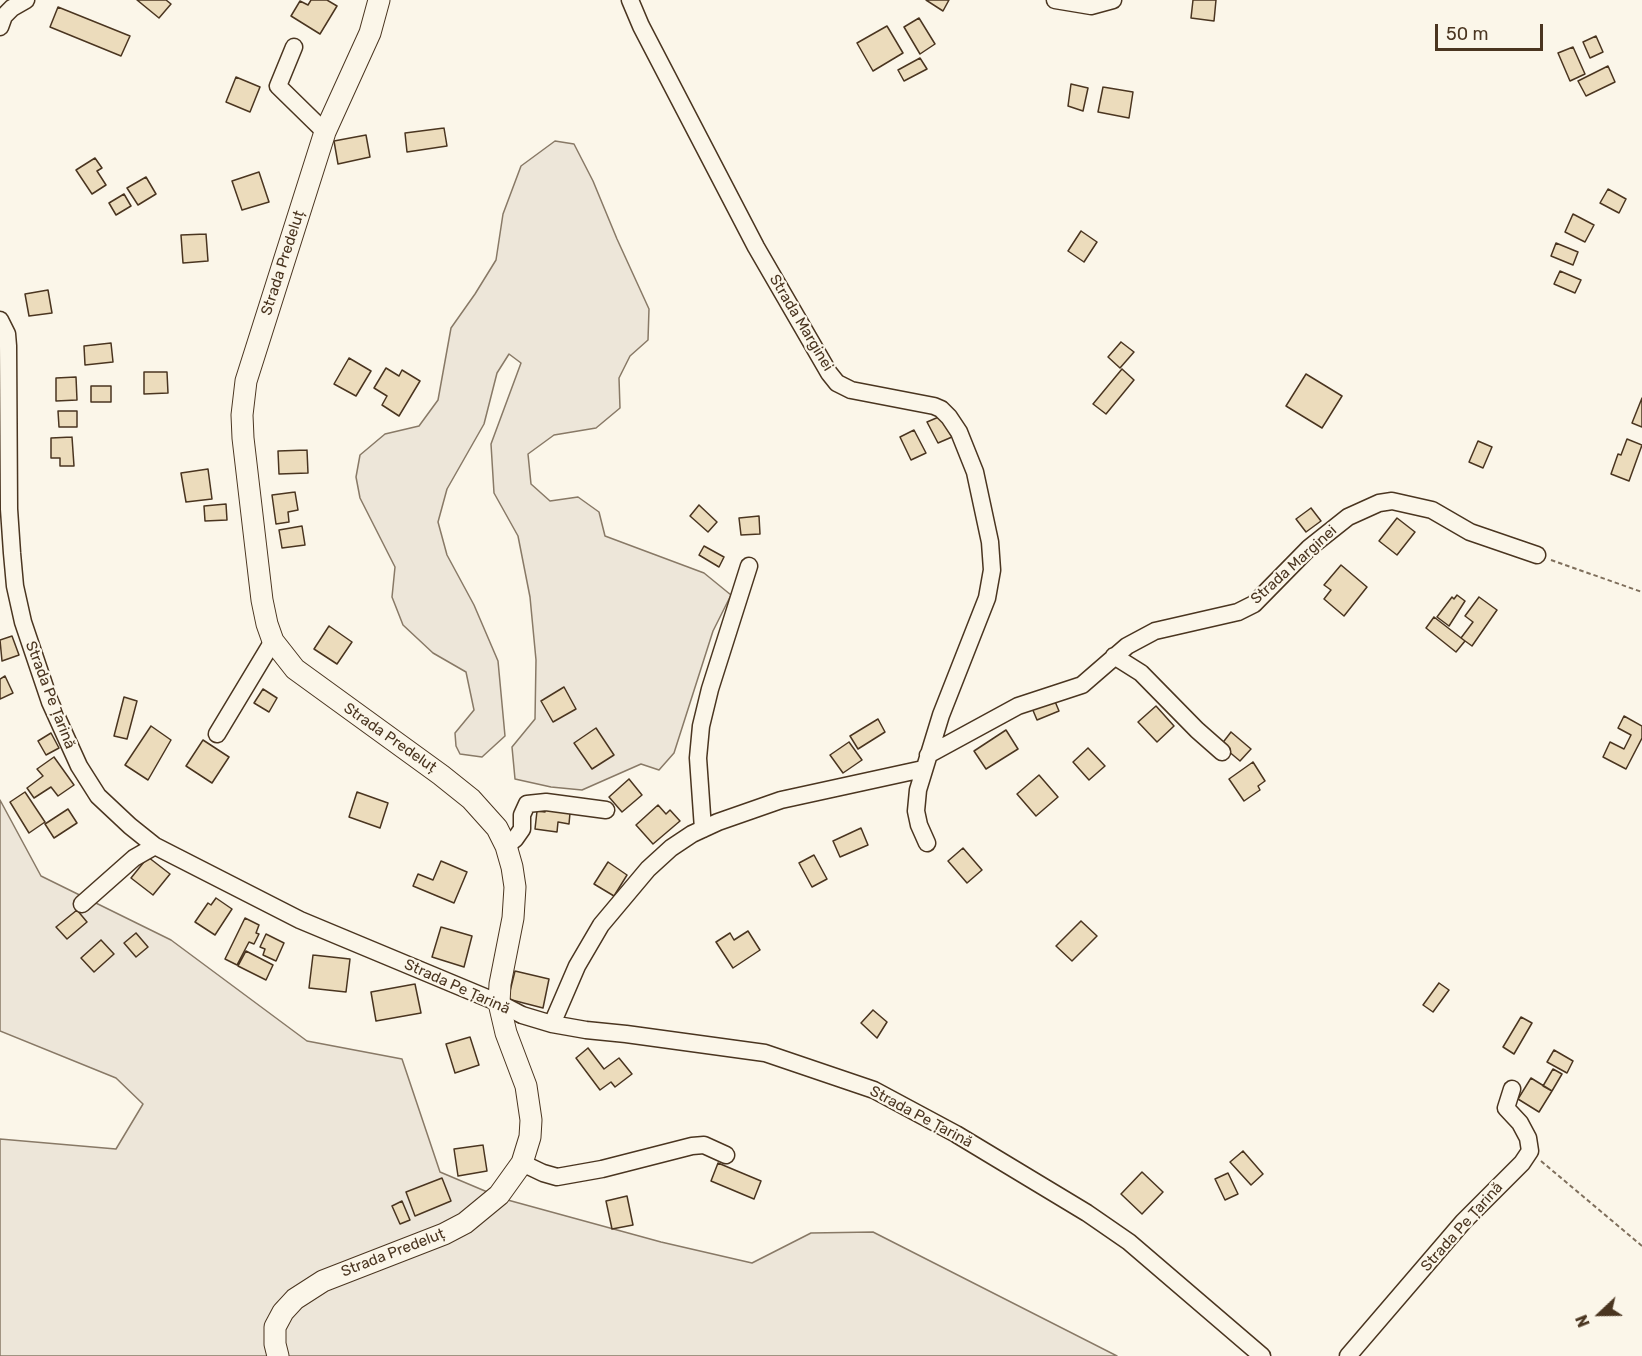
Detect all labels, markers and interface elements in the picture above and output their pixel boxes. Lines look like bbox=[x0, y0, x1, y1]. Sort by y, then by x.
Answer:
scale bar bbox=[1438, 12, 1546, 50]
text: 50 m bbox=[1446, 23, 1489, 45]
street label: Strada Predeluț bbox=[258, 208, 308, 318]
street label: Strada Marginei bbox=[765, 271, 837, 375]
street label: Strada Marginei bbox=[1247, 522, 1341, 608]
street label: Strada Pe Țarină bbox=[21, 639, 79, 751]
street label: Strada Predeluț bbox=[340, 699, 440, 777]
street label: Strada Pe Țarină bbox=[401, 956, 513, 1018]
street label: Strada Pe Țarină bbox=[867, 1082, 975, 1152]
street label: Strada Pe Țarină bbox=[1417, 1179, 1507, 1275]
street label: Strada Predeluț bbox=[339, 1225, 447, 1281]
north arrow bbox=[1570, 1284, 1630, 1344]
text: N bbox=[1572, 1312, 1594, 1330]

